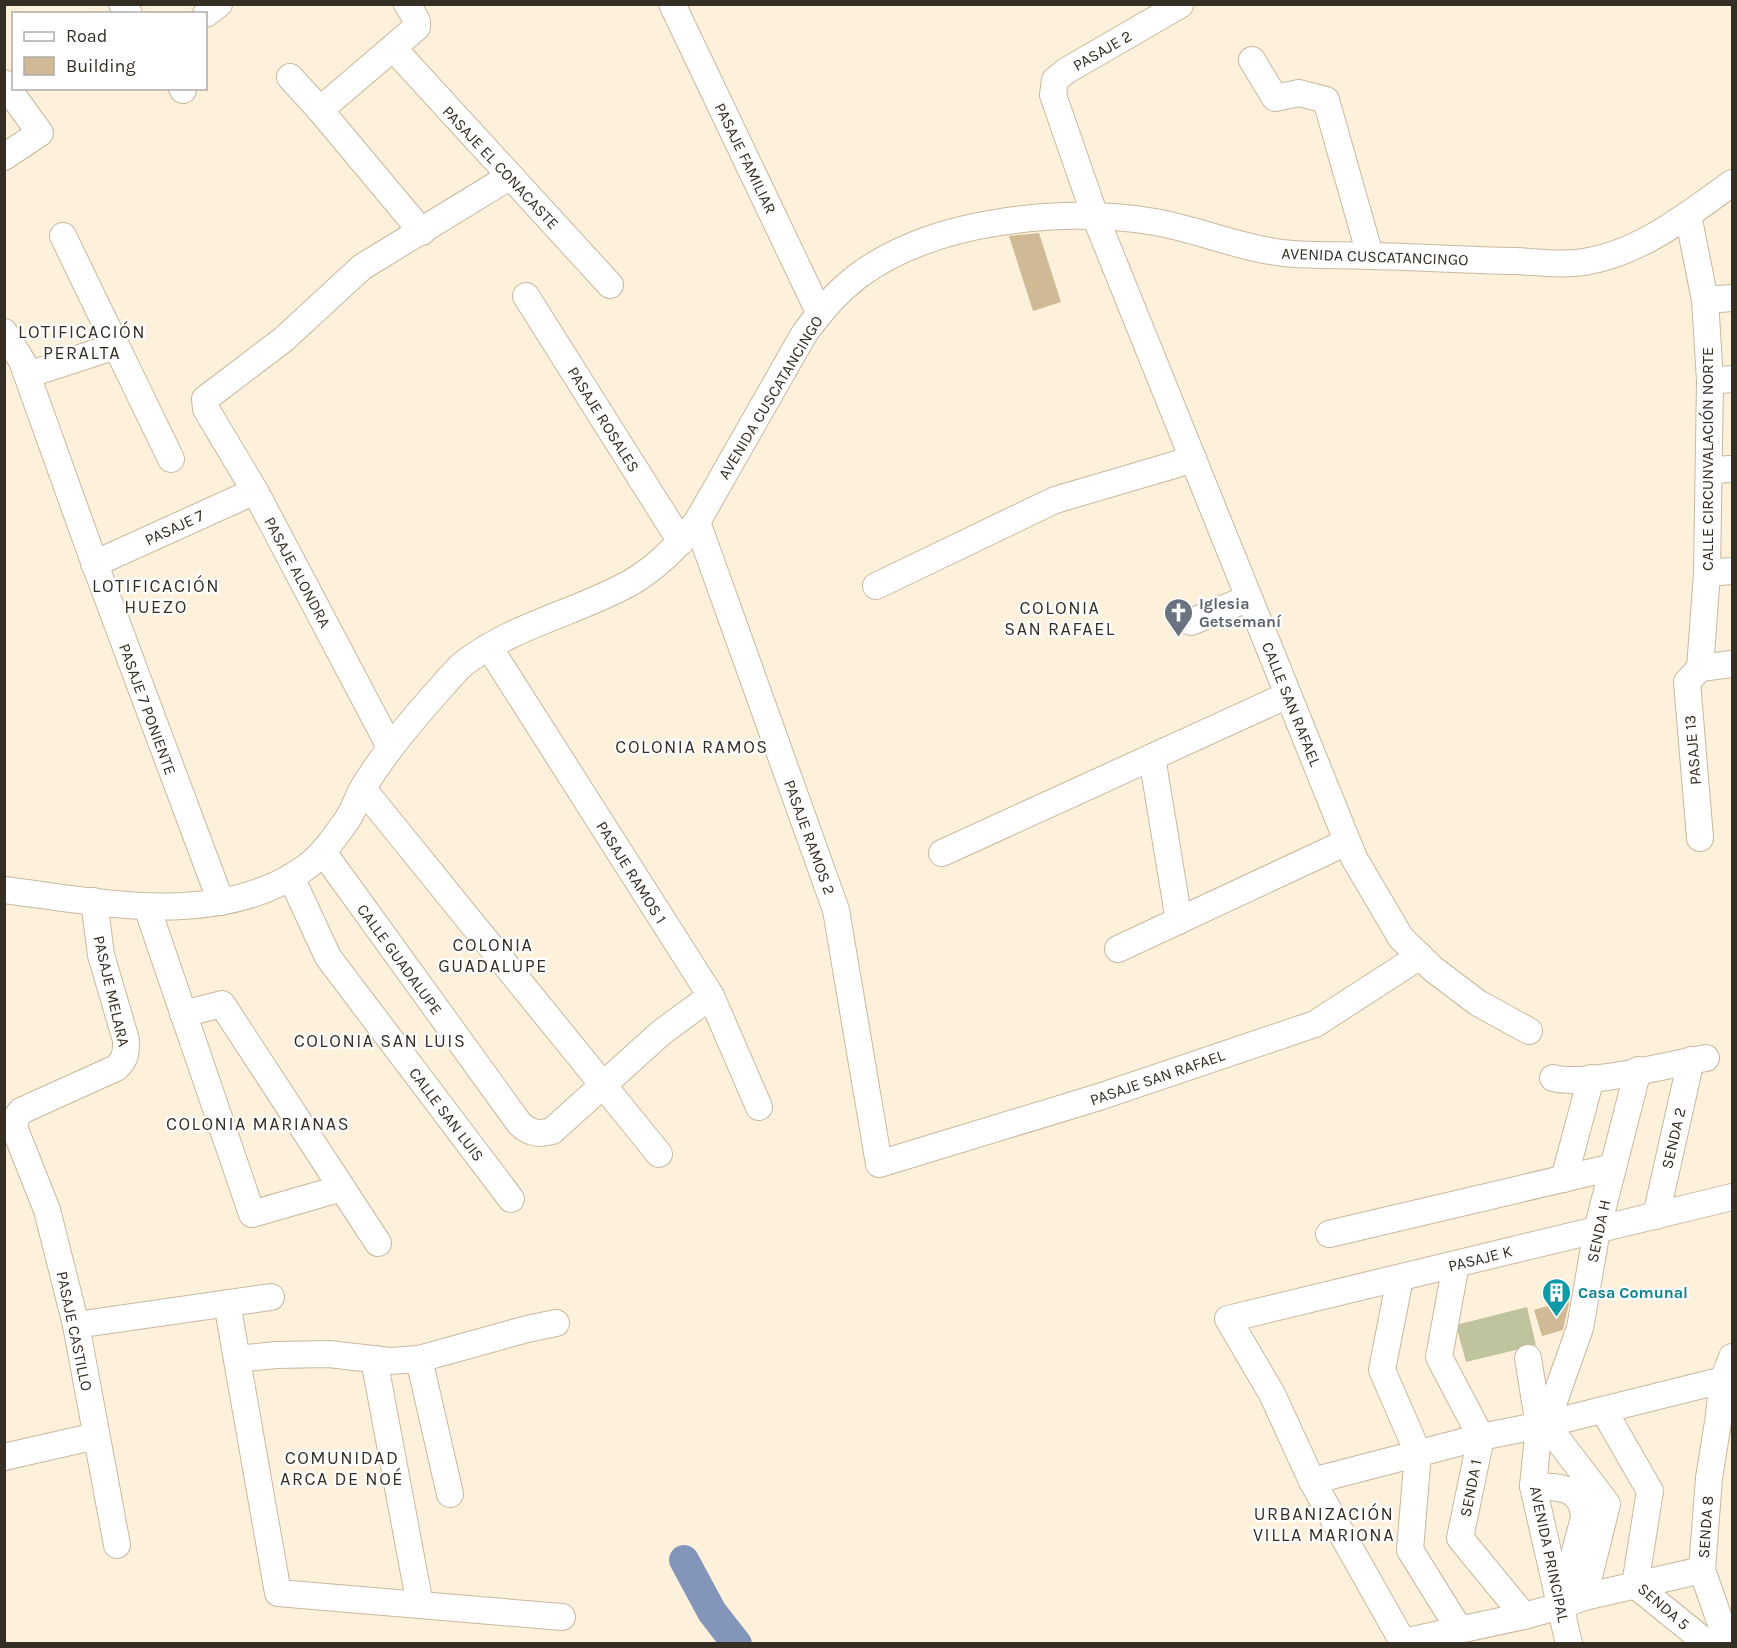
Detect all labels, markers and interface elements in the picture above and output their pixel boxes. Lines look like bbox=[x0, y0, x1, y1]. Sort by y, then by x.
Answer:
legend bbox=[12, 12, 207, 90]
text: Road bbox=[66, 25, 107, 47]
street label: PASAJE 2 bbox=[1069, 26, 1135, 75]
text: Building bbox=[66, 55, 136, 77]
street label: PASAJE FAMILIAR bbox=[710, 100, 781, 217]
street label: PASAJE EL CONACASTE bbox=[439, 102, 563, 233]
street label: AVENIDA CUSCATANCINGO bbox=[1281, 244, 1469, 269]
street label: AVENIDA CUSCATANCINGO bbox=[714, 312, 827, 482]
district label: LOTIFICACIÓN PERALTA bbox=[18, 320, 146, 364]
street label: CALLE CIRCUNVALACIÓN NORTE bbox=[1698, 347, 1717, 571]
street label: PASAJE ROSALES bbox=[564, 363, 644, 475]
street label: PASAJE 7 bbox=[142, 505, 207, 549]
street label: PASAJE ALONDRA bbox=[260, 513, 335, 631]
district label: LOTIFICACIÓN HUEZO bbox=[92, 574, 220, 618]
place label: Iglesia Getsemaní bbox=[1199, 594, 1282, 631]
church icon: Iglesia Getsemaní bbox=[1162, 596, 1194, 638]
district label: COLONIA SAN RAFAEL bbox=[1004, 597, 1116, 640]
street label: CALLE SAN RAFAEL bbox=[1258, 639, 1325, 770]
street label: PASAJE 7 PONIENTE bbox=[115, 641, 180, 777]
street label: PASAJE 13 bbox=[1680, 714, 1705, 786]
district label: COLONIA RAMOS bbox=[615, 736, 769, 758]
street label: PASAJE RAMOS 2 bbox=[780, 777, 839, 897]
street label: PASAJE RAMOS 1 bbox=[592, 818, 671, 927]
street label: CALLE GUADALUPE bbox=[353, 900, 446, 1018]
street label: PASAJE MELARA bbox=[89, 934, 134, 1049]
district label: COLONIA GUADALUPE bbox=[438, 934, 548, 977]
district label: COLONIA SAN LUIS bbox=[294, 1030, 466, 1052]
street label: PASAJE SAN RAFAEL bbox=[1087, 1045, 1228, 1109]
street label: CALLE SAN LUIS bbox=[405, 1064, 488, 1165]
street label: SENDA 2 bbox=[1657, 1106, 1690, 1171]
district label: COLONIA MARIANAS bbox=[166, 1113, 350, 1135]
street label: SENDA H bbox=[1583, 1198, 1614, 1264]
street label: PASAJE K bbox=[1446, 1241, 1514, 1276]
street label: PASAJE CASTILLO bbox=[53, 1269, 96, 1393]
building icon: Casa Comunal bbox=[1541, 1276, 1573, 1318]
place label: Casa Comunal bbox=[1578, 1283, 1688, 1302]
district label: COMUNIDAD ARCA DE NOÉ bbox=[280, 1447, 404, 1490]
street label: SENDA 1 bbox=[1456, 1458, 1485, 1519]
street label: AVENIDA PRINCIPAL bbox=[1526, 1484, 1573, 1625]
street label: SENDA 8 bbox=[1694, 1495, 1717, 1559]
district label: URBANIZACIÓN VILLA MARIONA bbox=[1253, 1502, 1395, 1546]
street label: SENDA 5 bbox=[1634, 1579, 1693, 1634]

